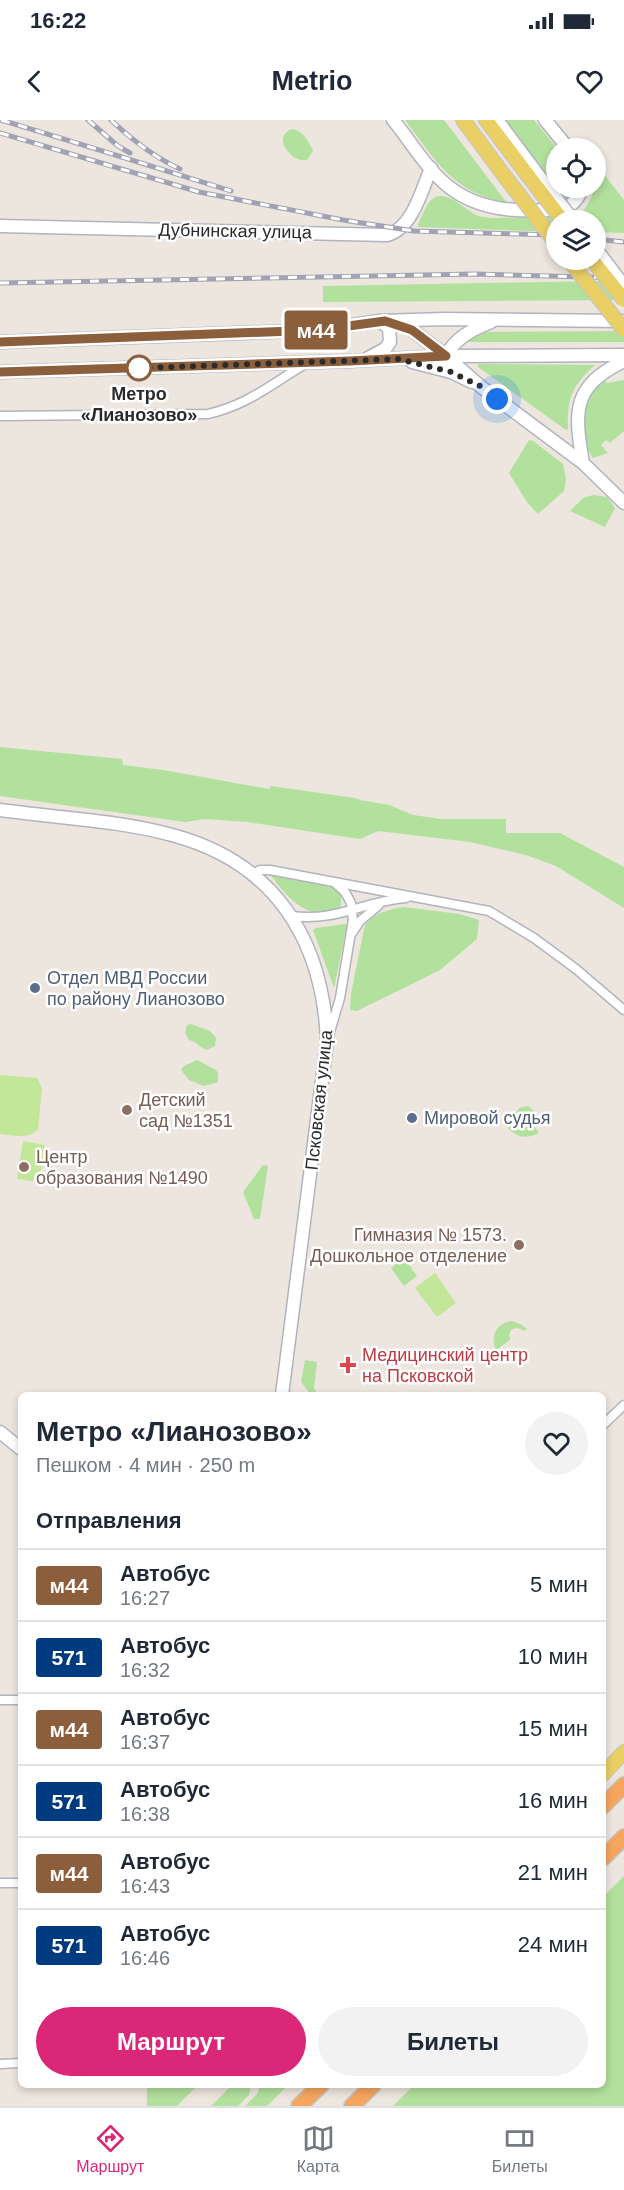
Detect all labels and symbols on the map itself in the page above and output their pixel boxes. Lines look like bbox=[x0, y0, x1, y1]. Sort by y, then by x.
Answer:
street label: Дубнинская улица bbox=[158, 220, 313, 242]
line badge: м44 bbox=[282, 310, 350, 350]
marker: Метро «Лианозово» bbox=[126, 355, 152, 381]
place label: Метро «Лианозово» bbox=[81, 384, 197, 425]
your location bbox=[482, 384, 512, 414]
place label: Отдел МВД России по району Лианозово bbox=[47, 968, 225, 1009]
marker: Отдел МВД России по району Лианозово bbox=[28, 981, 42, 995]
street label: Псковская улица bbox=[302, 1028, 336, 1171]
place label: Детский сад №1351 bbox=[139, 1090, 233, 1131]
marker: Детский сад №1351 bbox=[120, 1103, 134, 1117]
place label: Мировой судья bbox=[424, 1108, 551, 1128]
marker: Мировой судья bbox=[405, 1111, 419, 1125]
place label: Центр образования №1490 bbox=[36, 1147, 208, 1188]
marker: Центр образования №1490 bbox=[17, 1160, 31, 1174]
place label: Гимназия № 1573. Дошкольное отделение bbox=[310, 1225, 507, 1266]
marker: Гимназия № 1573. Дошкольное отделение bbox=[512, 1238, 526, 1252]
place label: Медицинский центр на Псковской bbox=[362, 1345, 528, 1386]
marker: Медицинский центр на Псковской bbox=[339, 1356, 357, 1374]

